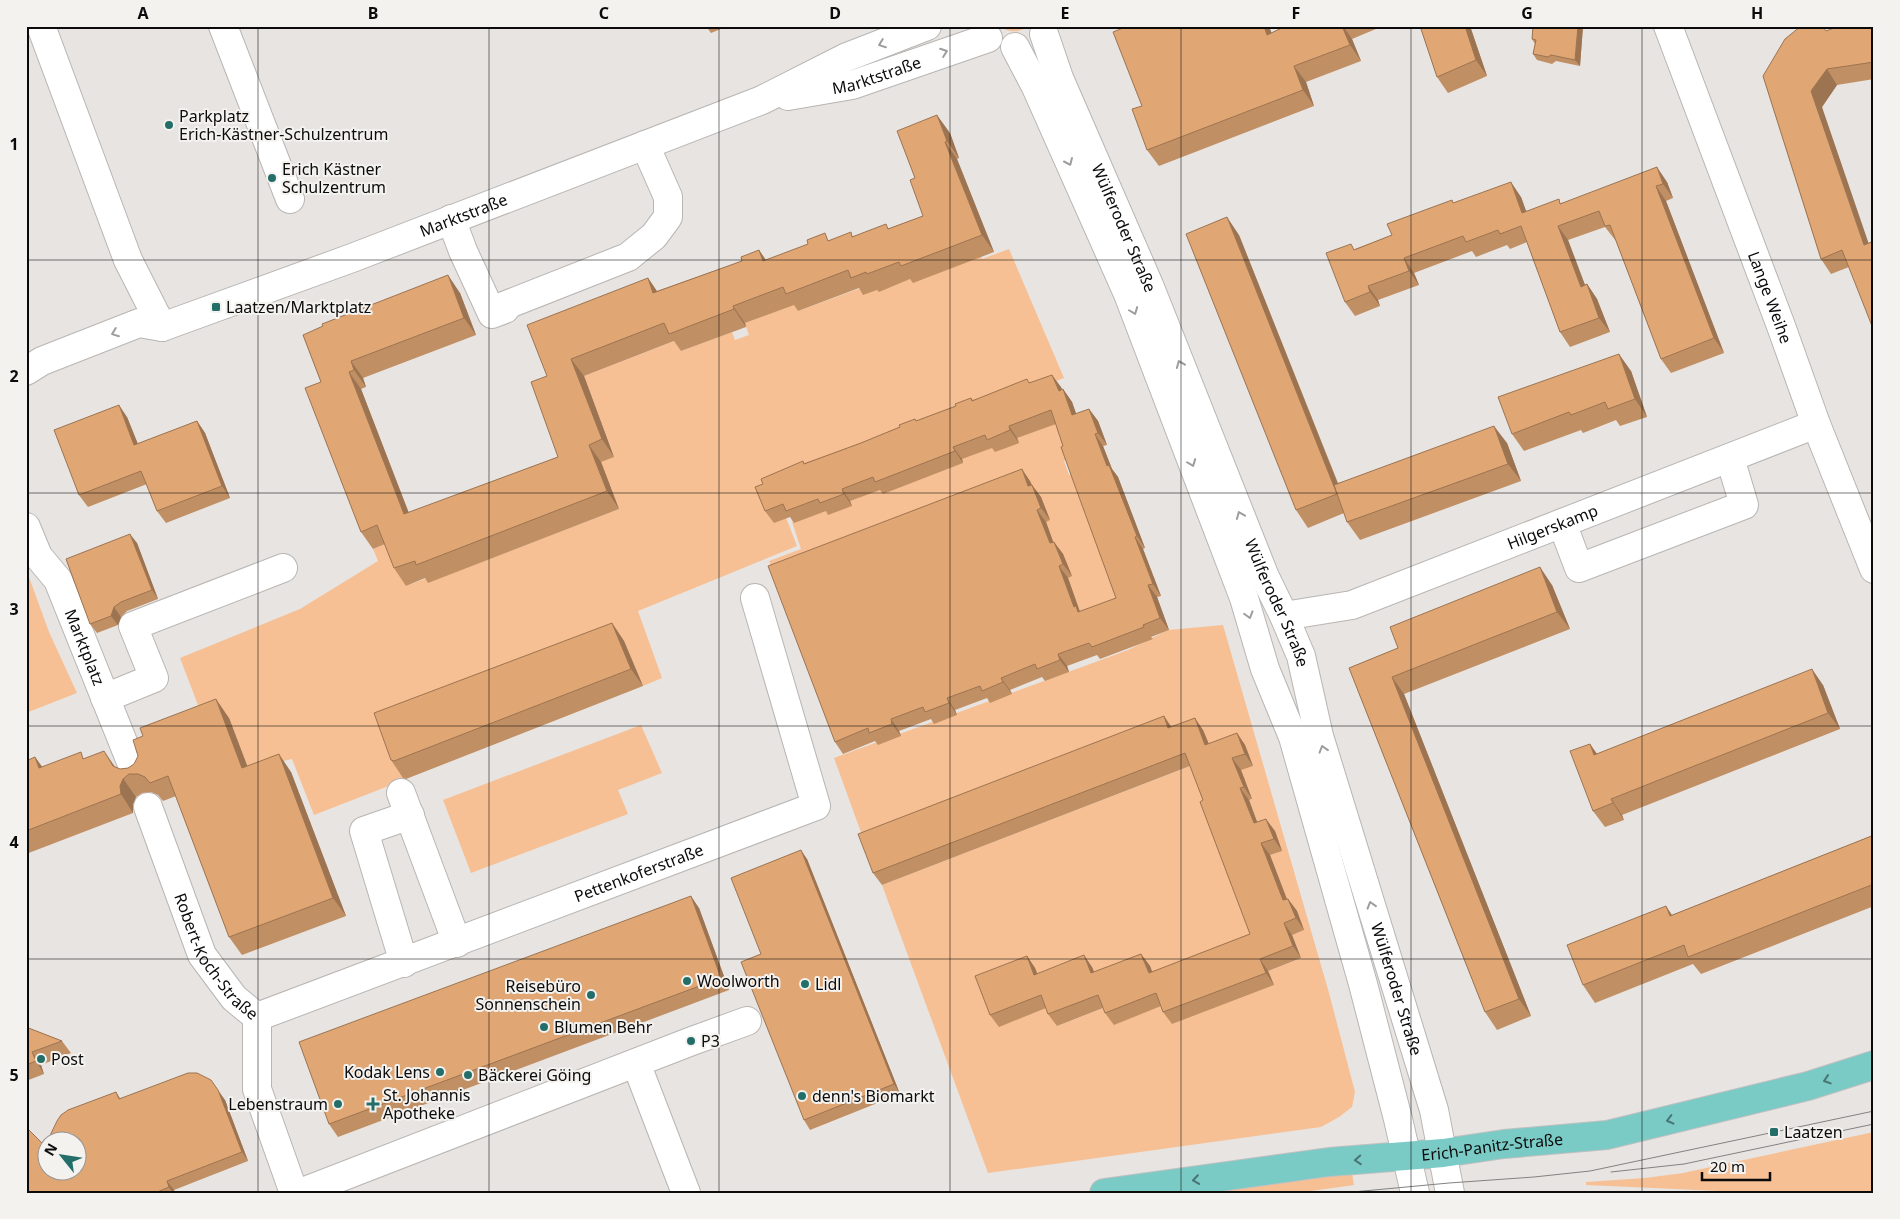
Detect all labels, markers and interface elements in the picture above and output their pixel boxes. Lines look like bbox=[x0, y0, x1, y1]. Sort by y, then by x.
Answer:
text: A bbox=[137, 2, 149, 24]
text: B bbox=[368, 2, 378, 24]
text: C bbox=[599, 2, 609, 24]
text: D bbox=[829, 2, 841, 24]
text: E bbox=[1061, 2, 1070, 24]
text: F bbox=[1292, 2, 1300, 24]
text: G bbox=[1521, 2, 1533, 24]
text: H bbox=[1751, 2, 1763, 24]
one-way arrow bbox=[878, 38, 887, 48]
one-way arrow bbox=[939, 48, 948, 58]
street label: Marktstraße bbox=[830, 51, 924, 99]
place label: Parkplatz Erich-Kästner-Schulzentrum bbox=[179, 105, 388, 145]
marker: Parkplatz Erich-Kästner-Schulzentrum bbox=[163, 119, 175, 131]
text: 1 bbox=[9, 133, 19, 155]
one-way arrow bbox=[1063, 157, 1074, 166]
place label: Erich Kästner Schulzentrum bbox=[282, 158, 386, 198]
street label: Wülferoder Straße bbox=[1087, 160, 1162, 295]
marker: Erich Kästner Schulzentrum bbox=[266, 172, 278, 184]
street label: Marktstraße bbox=[416, 188, 511, 242]
street label: Lange Weihe bbox=[1743, 248, 1797, 347]
place label: Laatzen/Marktplatz bbox=[226, 296, 371, 318]
marker: Laatzen/Marktplatz bbox=[210, 301, 222, 313]
one-way arrow bbox=[1128, 306, 1138, 315]
one-way arrow bbox=[111, 327, 120, 337]
one-way arrow bbox=[1176, 360, 1187, 369]
text: 2 bbox=[9, 365, 19, 387]
one-way arrow bbox=[1186, 458, 1196, 467]
street label: Hilgerskamp bbox=[1504, 499, 1601, 554]
one-way arrow bbox=[1236, 511, 1246, 520]
street label: Wülferoder Straße bbox=[1240, 535, 1314, 669]
text: 3 bbox=[9, 598, 19, 620]
street label: Marktplatz bbox=[60, 606, 110, 689]
one-way arrow bbox=[1244, 610, 1254, 619]
one-way arrow bbox=[1319, 746, 1329, 754]
text: 4 bbox=[9, 831, 19, 853]
street label: Pettenkoferstraße bbox=[571, 839, 706, 907]
street label: Robert-Koch-Straße bbox=[169, 890, 263, 1025]
one-way arrow bbox=[1367, 901, 1377, 909]
street label: Wülferoder Straße bbox=[1366, 920, 1428, 1058]
place label: Woolworth bbox=[697, 970, 780, 992]
place label: Lidl bbox=[815, 973, 841, 995]
place label: Reisebüro Sonnenschein bbox=[476, 975, 581, 1015]
marker: Woolworth bbox=[681, 975, 693, 987]
marker: Lidl bbox=[799, 978, 811, 990]
marker: Reisebüro Sonnenschein bbox=[585, 989, 597, 1001]
place label: Blumen Behr bbox=[554, 1016, 653, 1038]
marker: Blumen Behr bbox=[538, 1021, 550, 1033]
place label: P3 bbox=[701, 1030, 720, 1052]
marker: P3 bbox=[685, 1035, 697, 1047]
place label: Post bbox=[51, 1048, 84, 1070]
marker: Post bbox=[35, 1053, 47, 1065]
place label: Kodak Lens bbox=[344, 1061, 430, 1083]
text: 5 bbox=[9, 1064, 19, 1086]
place label: Bäckerei Göing bbox=[478, 1064, 591, 1086]
marker: Kodak Lens bbox=[434, 1066, 446, 1078]
marker: Bäckerei Göing bbox=[462, 1069, 474, 1081]
one-way arrow bbox=[1824, 1074, 1832, 1084]
place label: St. Johannis Apotheke bbox=[383, 1084, 471, 1124]
place label: denn's Biomarkt bbox=[812, 1085, 935, 1107]
marker: denn's Biomarkt bbox=[796, 1090, 808, 1102]
place label: Lebenstraum bbox=[228, 1093, 328, 1115]
marker: Lebenstraum bbox=[332, 1098, 344, 1110]
marker: St. Johannis Apotheke bbox=[367, 1098, 379, 1110]
one-way arrow bbox=[1665, 1114, 1674, 1125]
place label: Laatzen bbox=[1784, 1121, 1843, 1143]
marker: Laatzen bbox=[1768, 1126, 1780, 1138]
street label: Erich-Panitz-Straße bbox=[1420, 1128, 1564, 1166]
north arrow bbox=[38, 1132, 88, 1182]
text: N bbox=[39, 1140, 61, 1159]
scale bar bbox=[1702, 1149, 1770, 1181]
one-way arrow bbox=[1353, 1154, 1361, 1165]
text: 20 m bbox=[1710, 1156, 1745, 1176]
one-way arrow bbox=[1192, 1174, 1200, 1185]

